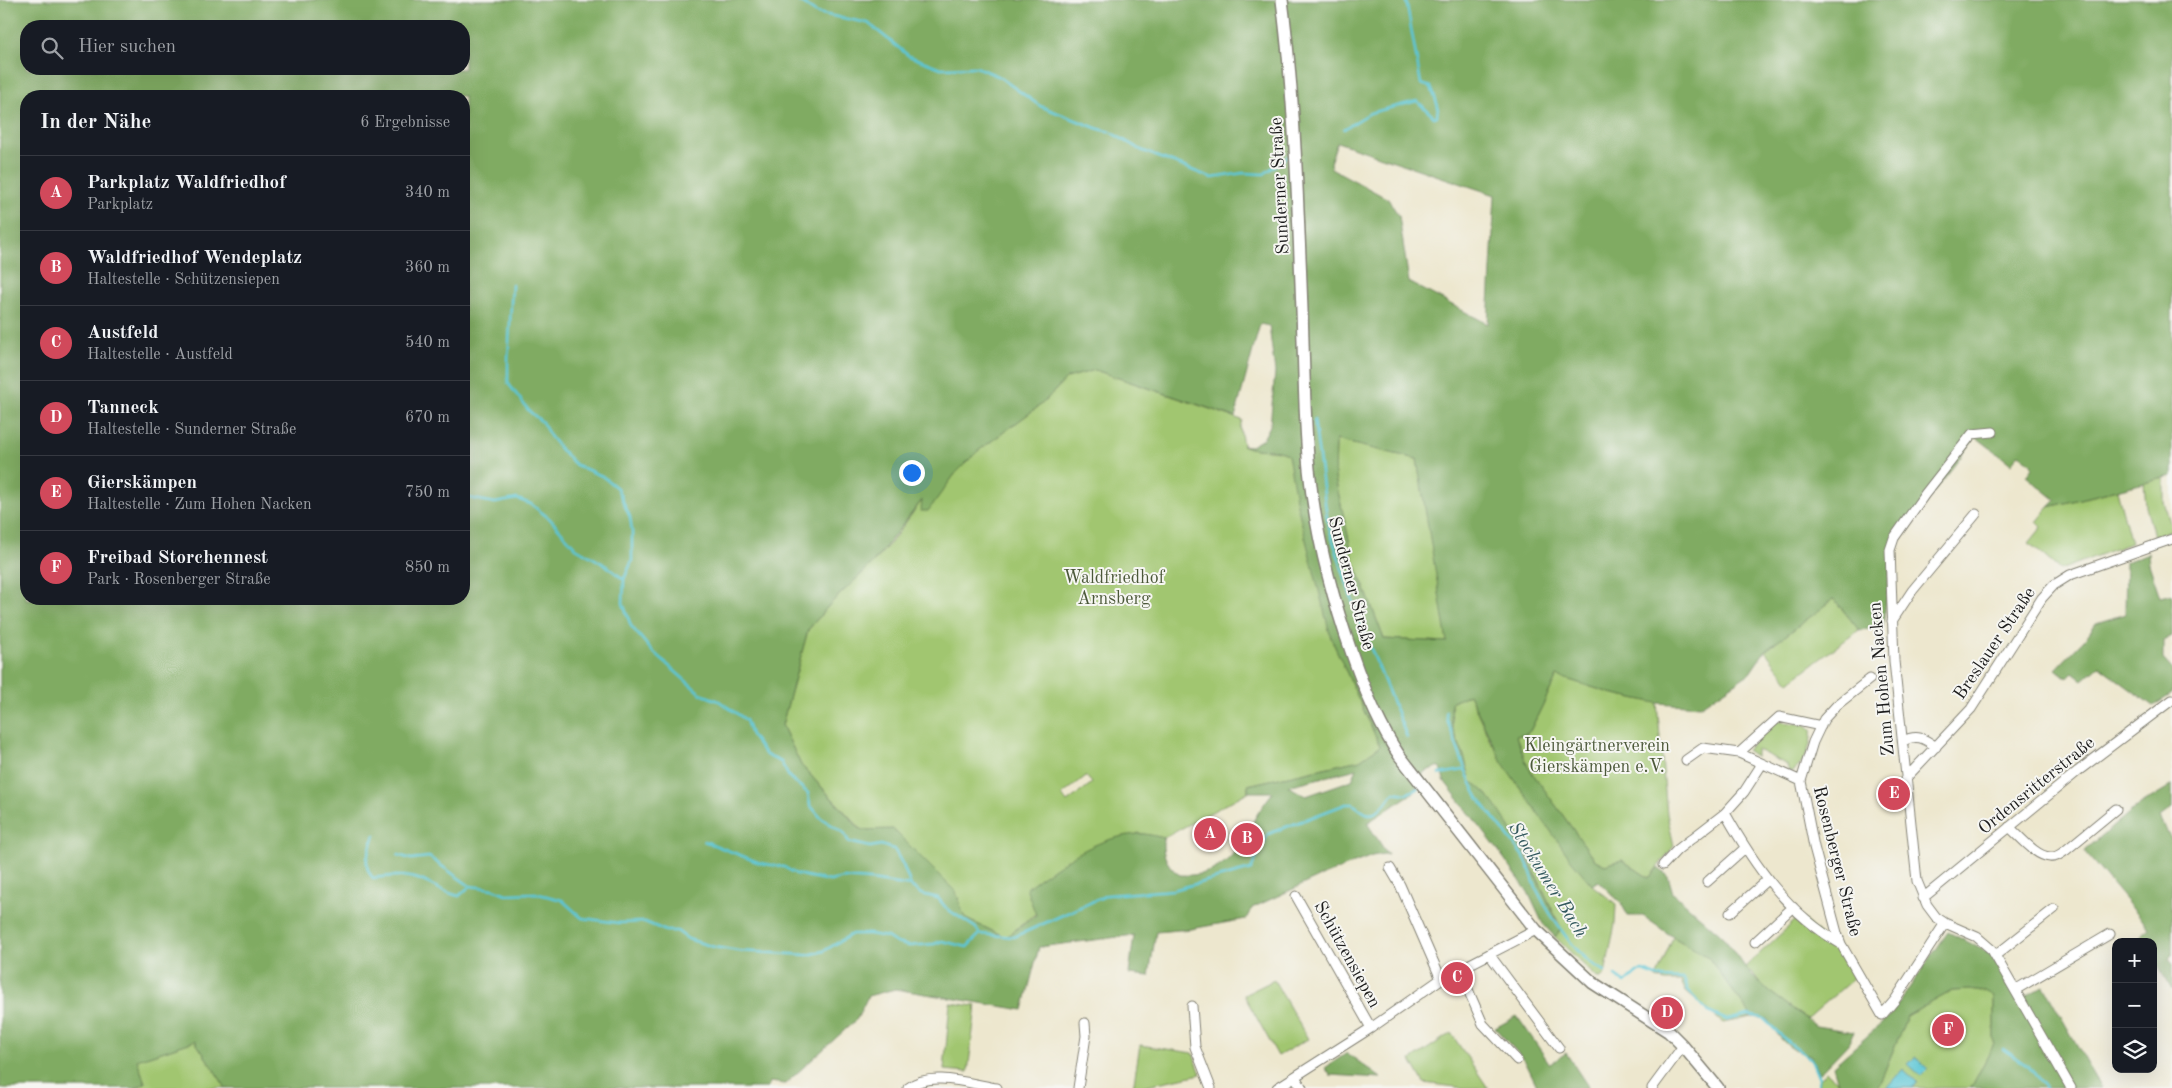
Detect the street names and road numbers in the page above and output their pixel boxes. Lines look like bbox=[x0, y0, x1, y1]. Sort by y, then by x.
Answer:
street label: Sunderner Straße bbox=[1267, 117, 1293, 255]
street label: Sunderner Straße bbox=[1325, 515, 1378, 652]
street label: Breslauer Straße bbox=[1951, 584, 2039, 703]
street label: Zum Hohen Nacken bbox=[1866, 601, 1898, 757]
street label: Ordensritterstraße bbox=[1975, 734, 2098, 838]
street label: Rosenberger Straße bbox=[1810, 784, 1864, 938]
street label: Schützensiepen bbox=[1310, 898, 1384, 1011]

